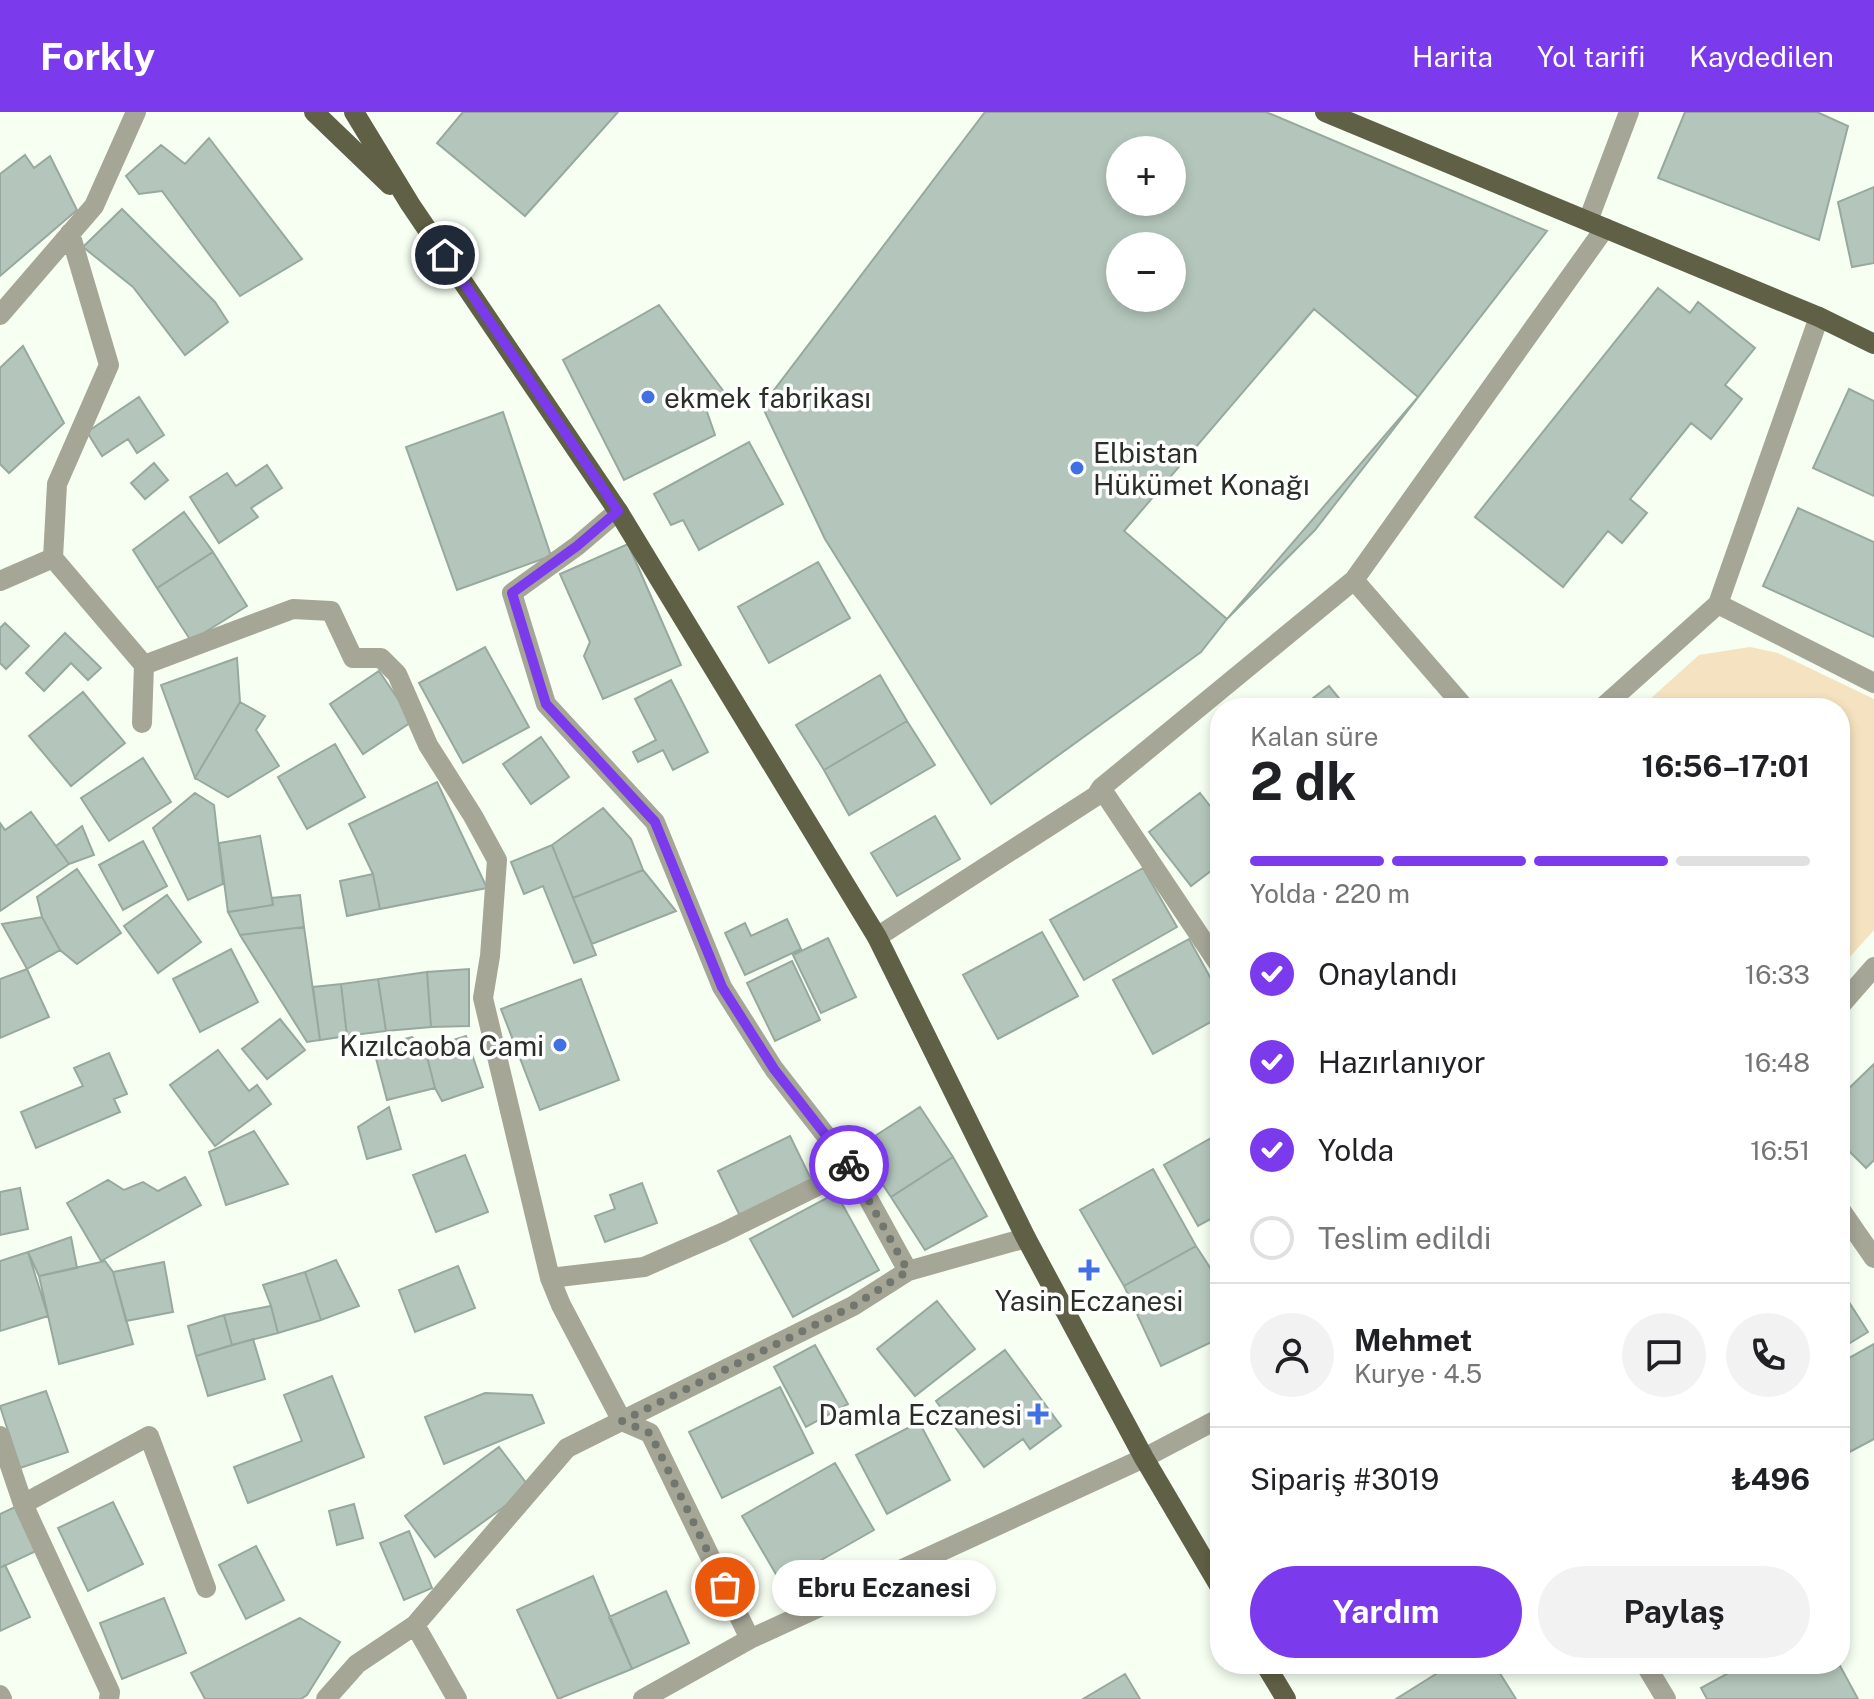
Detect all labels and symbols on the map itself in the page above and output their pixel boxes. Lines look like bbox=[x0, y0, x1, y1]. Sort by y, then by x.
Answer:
pin bbox=[411, 221, 479, 289]
place label: ekmek fabrikası bbox=[664, 381, 871, 414]
marker: ekmek fabrikası bbox=[639, 388, 657, 406]
place label: Elbistan Hükümet Konağı bbox=[1093, 436, 1310, 501]
marker: Elbistan Hükümet Konağı bbox=[1068, 459, 1086, 477]
place label: Kızılcaoba Cami bbox=[339, 1029, 544, 1062]
marker: Kızılcaoba Cami bbox=[551, 1036, 569, 1054]
courier bbox=[809, 1125, 889, 1205]
marker: Yasin Eczanesi bbox=[1080, 1261, 1098, 1279]
place label: Yasin Eczanesi bbox=[995, 1284, 1183, 1317]
place label: Damla Eczanesi bbox=[818, 1398, 1022, 1431]
marker: Damla Eczanesi bbox=[1029, 1405, 1047, 1423]
pin bbox=[691, 1553, 759, 1621]
callout: Ebru Eczanesi bbox=[773, 1559, 997, 1615]

